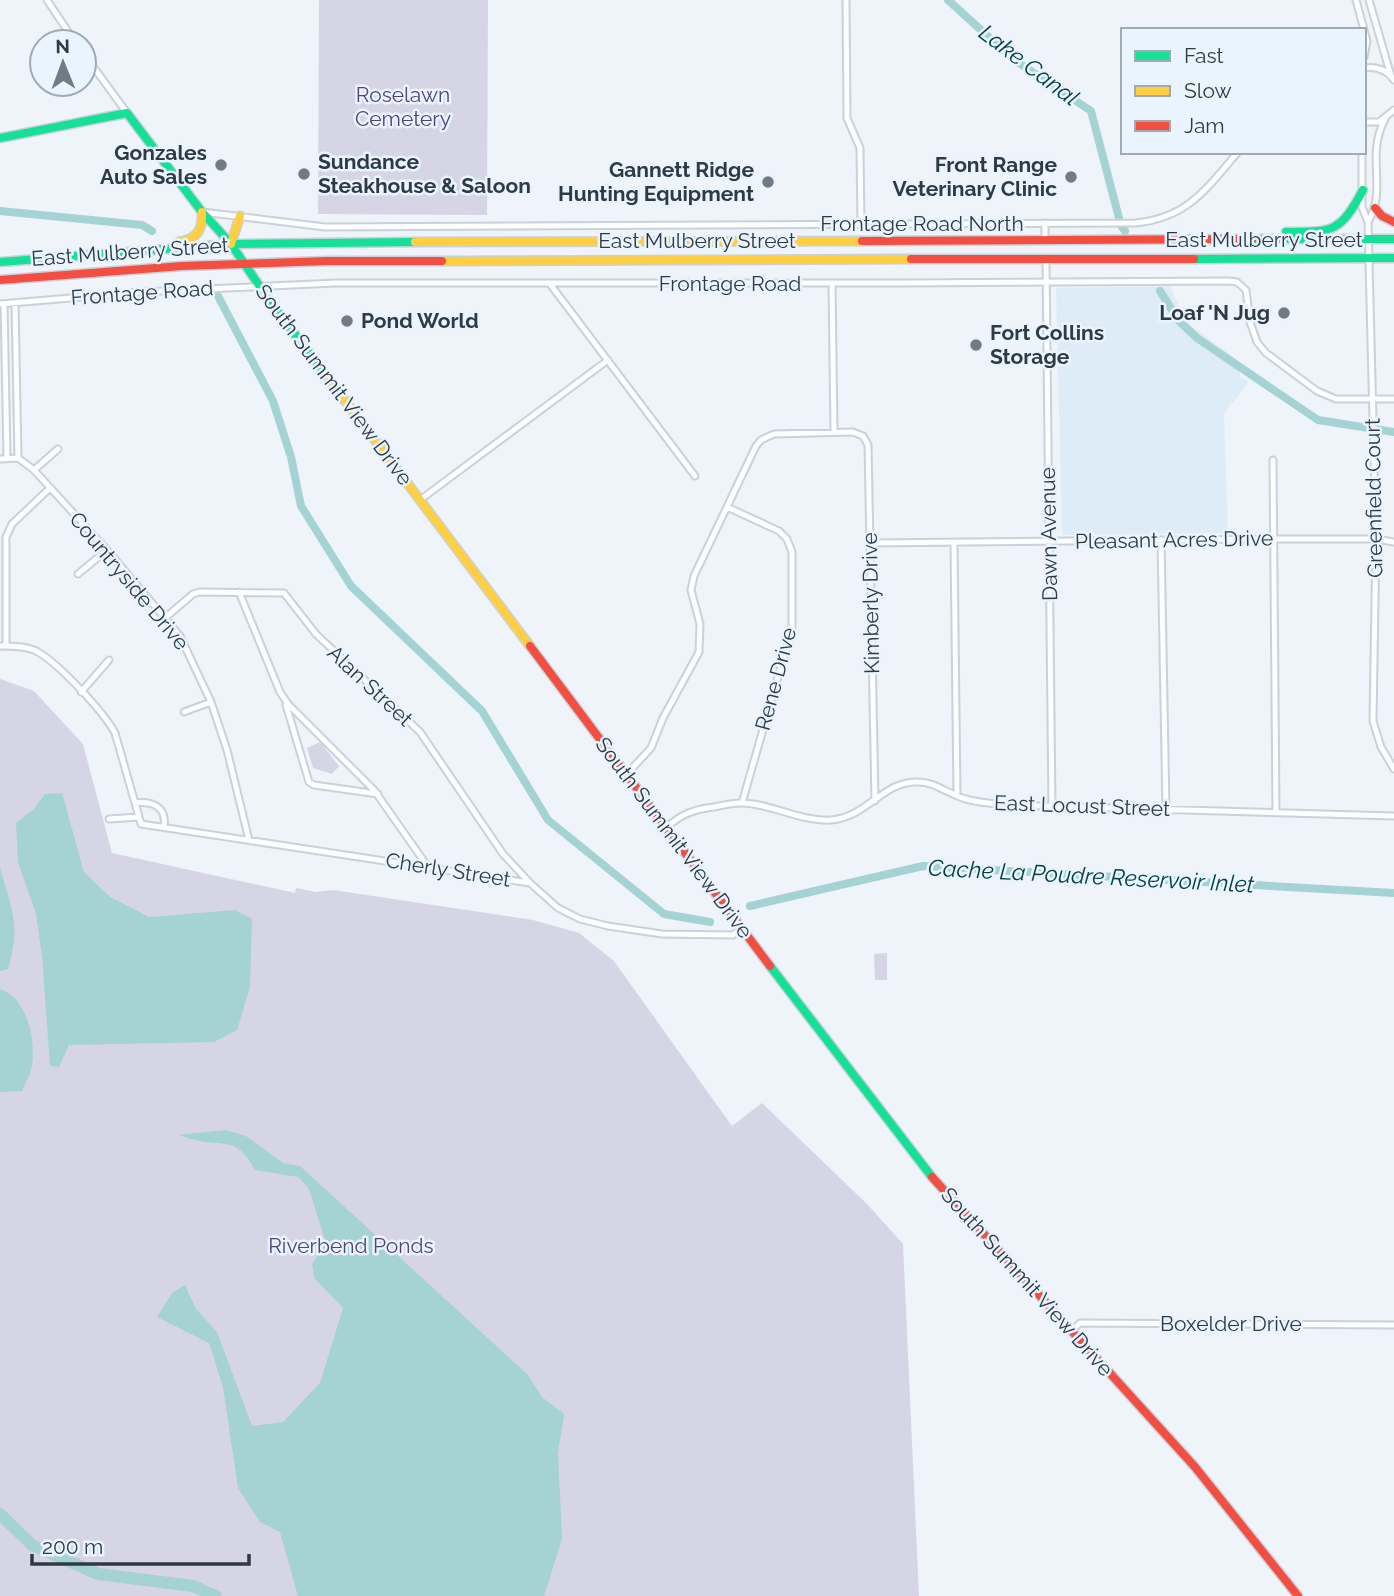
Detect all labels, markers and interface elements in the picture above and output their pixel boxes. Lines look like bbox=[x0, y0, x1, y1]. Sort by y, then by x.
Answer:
water label: Lake Canal bbox=[974, 18, 1084, 111]
north arrow bbox=[28, 28, 98, 98]
legend bbox=[1121, 28, 1366, 154]
text: N bbox=[55, 35, 70, 57]
text: Fast bbox=[1184, 43, 1224, 68]
text: Slow bbox=[1184, 78, 1232, 103]
park label: Roselawn Cemetery bbox=[355, 82, 451, 131]
text: Jam bbox=[1184, 113, 1225, 138]
place label: Gonzales Auto Sales bbox=[100, 140, 207, 189]
place label: Sundance Steakhouse & Saloon bbox=[318, 149, 531, 198]
place label: Front Range Veterinary Clinic bbox=[893, 152, 1057, 201]
marker: Gonzales Auto Sales bbox=[213, 157, 229, 173]
place label: Gannett Ridge Hunting Equipment bbox=[558, 157, 754, 206]
marker: Sundance Steakhouse & Saloon bbox=[296, 166, 312, 182]
marker: Front Range Veterinary Clinic bbox=[1063, 169, 1079, 185]
marker: Gannett Ridge Hunting Equipment bbox=[760, 174, 776, 190]
street label: Frontage Road North bbox=[820, 211, 1024, 236]
street label: East Mulberry Street bbox=[1165, 227, 1363, 252]
street label: East Mulberry Street bbox=[598, 228, 796, 253]
street label: East Mulberry Street bbox=[30, 232, 229, 271]
street label: Frontage Road bbox=[659, 271, 801, 296]
street label: Frontage Road bbox=[70, 275, 214, 310]
street label: South Summit View Drive bbox=[251, 279, 418, 490]
place label: Loaf 'N Jug bbox=[1159, 300, 1270, 325]
marker: Loaf 'N Jug bbox=[1276, 305, 1292, 321]
place label: Pond World bbox=[361, 308, 479, 333]
marker: Pond World bbox=[339, 313, 355, 329]
place label: Fort Collins Storage bbox=[990, 320, 1104, 369]
marker: Fort Collins Storage bbox=[968, 337, 984, 353]
street label: Greenfield Court bbox=[1360, 418, 1387, 578]
street label: Dawn Avenue bbox=[1035, 467, 1062, 601]
street label: Countryside Drive bbox=[64, 507, 194, 655]
street label: Pleasant Acres Drive bbox=[1075, 525, 1273, 554]
street label: Kimberly Drive bbox=[857, 532, 884, 674]
street label: Rene Drive bbox=[750, 625, 801, 733]
street label: Alan Street bbox=[323, 640, 418, 731]
street label: South Summit View Drive bbox=[591, 732, 758, 943]
street label: East Locust Street bbox=[994, 790, 1170, 821]
street label: Cherly Street bbox=[384, 847, 512, 892]
water label: Cache La Poudre Reservoir Inlet bbox=[927, 853, 1255, 898]
street label: South Summit View Drive bbox=[936, 1182, 1119, 1381]
park label: Riverbend Ponds bbox=[268, 1233, 434, 1258]
street label: Boxelder Drive bbox=[1160, 1311, 1302, 1336]
scale bar bbox=[32, 1522, 248, 1566]
text: 200 m bbox=[42, 1534, 103, 1559]

